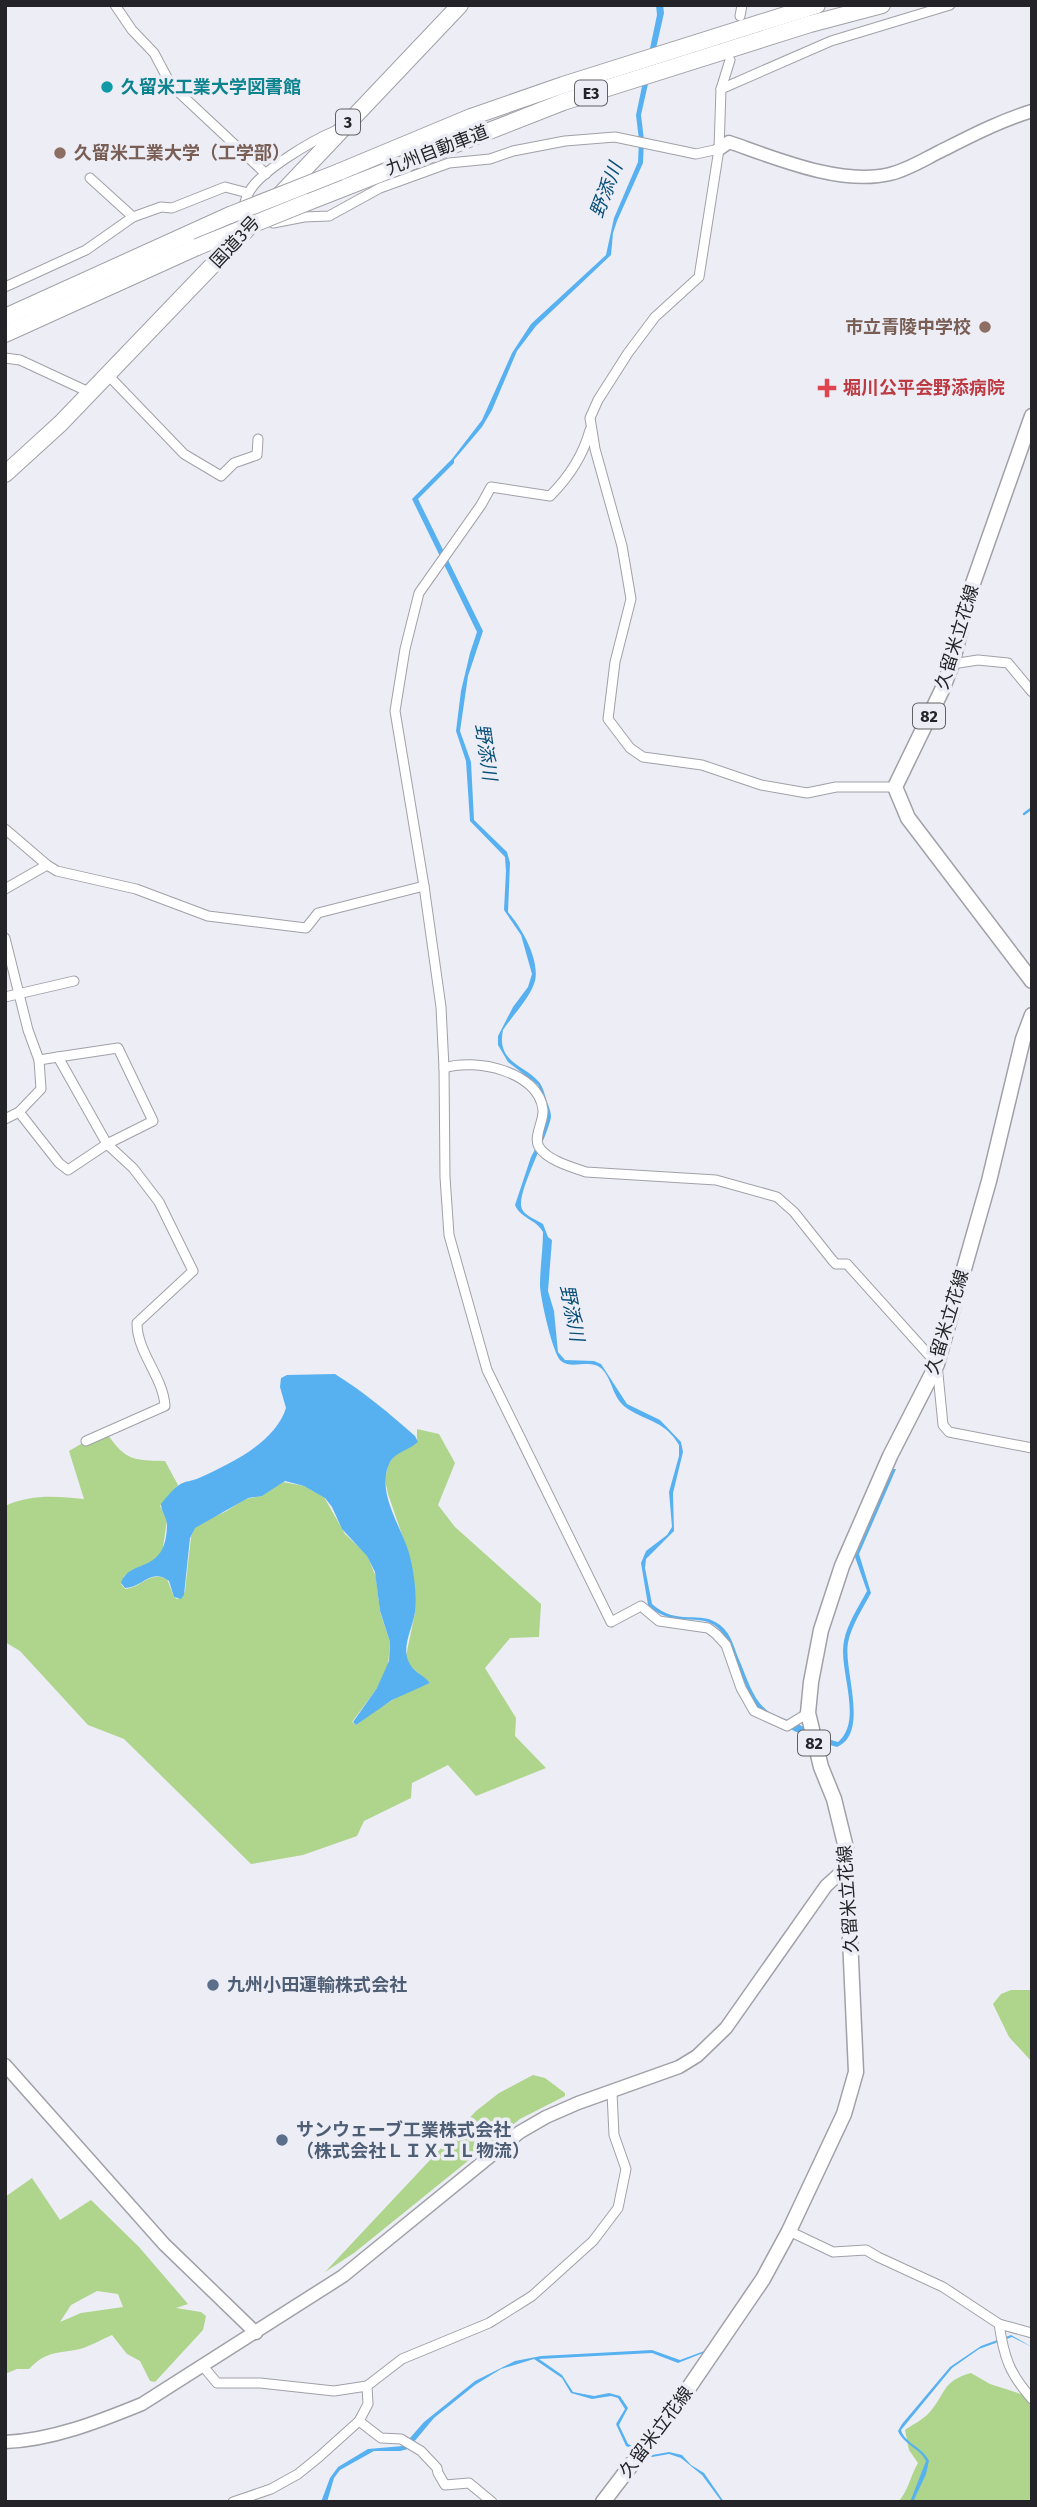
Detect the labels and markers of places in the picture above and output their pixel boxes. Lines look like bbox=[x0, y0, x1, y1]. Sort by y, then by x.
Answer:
place label: 久留米工業大学図書館 bbox=[121, 76, 301, 98]
marker: 久留米工業大学図書館 bbox=[99, 79, 115, 95]
place label: 久留米工業大学（工学部） bbox=[74, 142, 290, 164]
marker: 久留米工業大学（工学部） bbox=[52, 145, 68, 161]
place label: 市立青陵中学校 bbox=[845, 316, 971, 338]
marker: 市立青陵中学校 bbox=[977, 319, 993, 335]
place label: 堀川公平会野添病院 bbox=[843, 377, 1005, 399]
marker: 堀川公平会野添病院 bbox=[817, 378, 837, 398]
place label: 九州小田運輸株式会社 bbox=[227, 1974, 407, 1996]
marker: 九州小田運輸株式会社 bbox=[205, 1977, 221, 1993]
place label: サンウェーブ工業株式会社 （株式会社ＬＩＸＩＬ物流） bbox=[296, 2119, 530, 2162]
marker: サンウェーブ工業株式会社 （株式会社ＬＩＸＩＬ物流） bbox=[274, 2132, 290, 2148]

